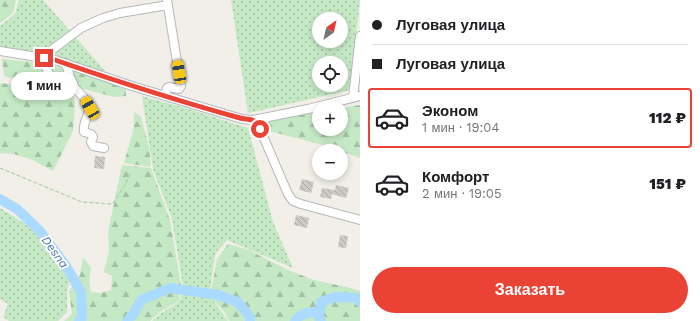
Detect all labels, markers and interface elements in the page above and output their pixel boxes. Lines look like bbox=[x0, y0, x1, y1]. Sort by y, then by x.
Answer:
north arrow bbox=[312, 12, 348, 48]
map controls bbox=[312, 12, 348, 180]
text: Луговая улица bbox=[396, 16, 505, 34]
route end bbox=[35, 49, 53, 67]
text: Луговая улица bbox=[396, 55, 505, 73]
button: locate bbox=[312, 56, 348, 92]
car bbox=[171, 59, 187, 85]
callout: 1 мин bbox=[11, 72, 77, 100]
text: 1 мин bbox=[27, 78, 61, 93]
car bbox=[79, 95, 101, 121]
button: + bbox=[312, 100, 348, 136]
icon: car bbox=[374, 100, 410, 136]
text: Эконом bbox=[422, 102, 478, 120]
text: 112 ₽ bbox=[649, 109, 686, 127]
route start bbox=[251, 120, 269, 138]
text: 1 мин · 19:04 bbox=[422, 120, 499, 135]
button: − bbox=[312, 144, 348, 180]
icon: car bbox=[374, 166, 410, 202]
text: Комфорт bbox=[422, 168, 489, 186]
text: 151 ₽ bbox=[649, 175, 686, 193]
text: 2 мин · 19:05 bbox=[422, 186, 502, 201]
water label: Desna bbox=[39, 233, 72, 271]
button: Заказать bbox=[372, 267, 688, 313]

